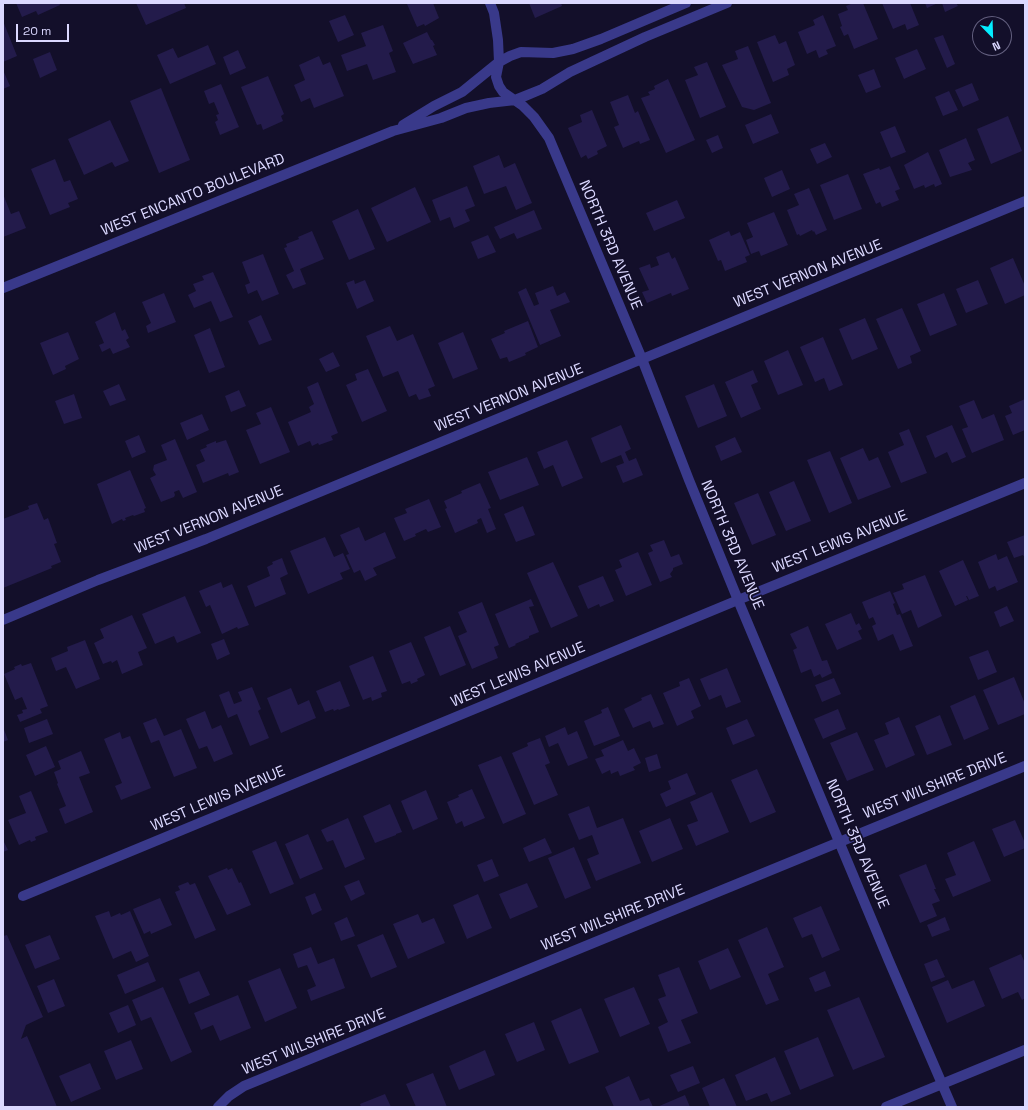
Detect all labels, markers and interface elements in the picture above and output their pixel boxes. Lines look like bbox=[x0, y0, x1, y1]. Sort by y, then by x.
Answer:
scale bar bbox=[18, 16, 71, 42]
north arrow bbox=[972, 16, 1012, 56]
text: 20 m bbox=[23, 23, 51, 39]
text: N bbox=[990, 38, 1002, 54]
street label: WEST ENCANTO BOULEVARD bbox=[99, 150, 287, 240]
street label: NORTH 3RD AVENUE bbox=[575, 178, 645, 312]
street label: WEST VERNON AVENUE bbox=[731, 236, 885, 312]
street label: WEST VERNON AVENUE bbox=[432, 360, 586, 436]
street label: NORTH 3RD AVENUE bbox=[697, 478, 767, 612]
street label: WEST VERNON AVENUE bbox=[132, 482, 286, 558]
street label: WEST LEWIS AVENUE bbox=[770, 507, 910, 577]
street label: WEST LEWIS AVENUE bbox=[448, 639, 588, 711]
street label: WEST WILSHIRE DRIVE bbox=[861, 749, 1009, 823]
street label: WEST LEWIS AVENUE bbox=[148, 763, 288, 835]
street label: NORTH 3RD AVENUE bbox=[822, 777, 892, 911]
street label: WEST WILSHIRE DRIVE bbox=[539, 881, 687, 955]
street label: WEST WILSHIRE DRIVE bbox=[240, 1005, 388, 1079]

